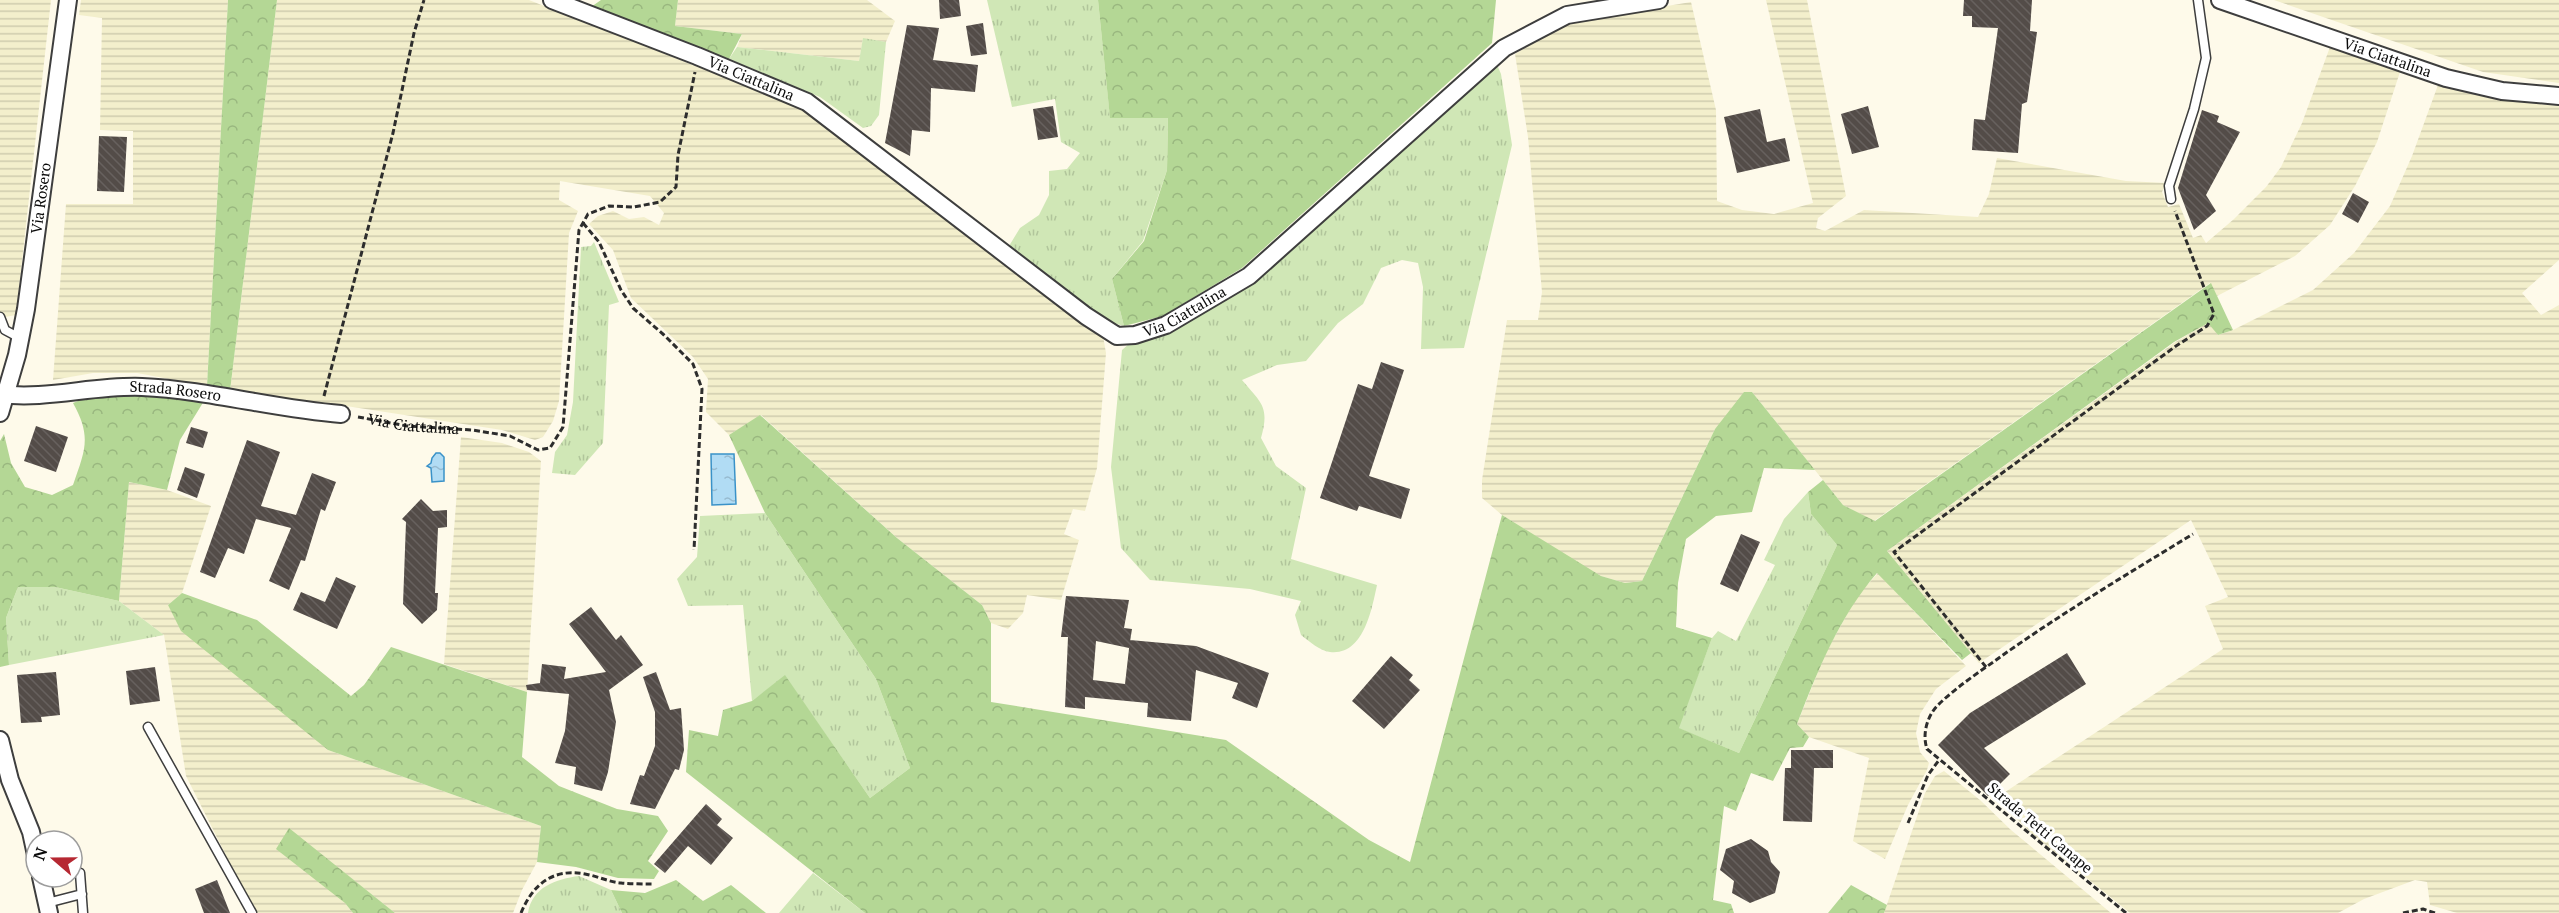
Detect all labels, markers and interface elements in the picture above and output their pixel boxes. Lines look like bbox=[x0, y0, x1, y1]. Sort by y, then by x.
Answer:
street label: Via Ciattalina bbox=[2341, 32, 2435, 81]
street label: Via Ciattalina bbox=[705, 51, 798, 105]
street label: Via Rosero bbox=[25, 161, 55, 235]
street label: Via Ciattalina bbox=[1140, 281, 1230, 341]
street label: Strada Rosero bbox=[129, 376, 223, 405]
street label: Via Ciattalina bbox=[366, 408, 460, 438]
street label: Strada Tetti Canape bbox=[1984, 777, 2097, 877]
north arrow bbox=[24, 829, 84, 889]
text: N bbox=[27, 844, 52, 863]

